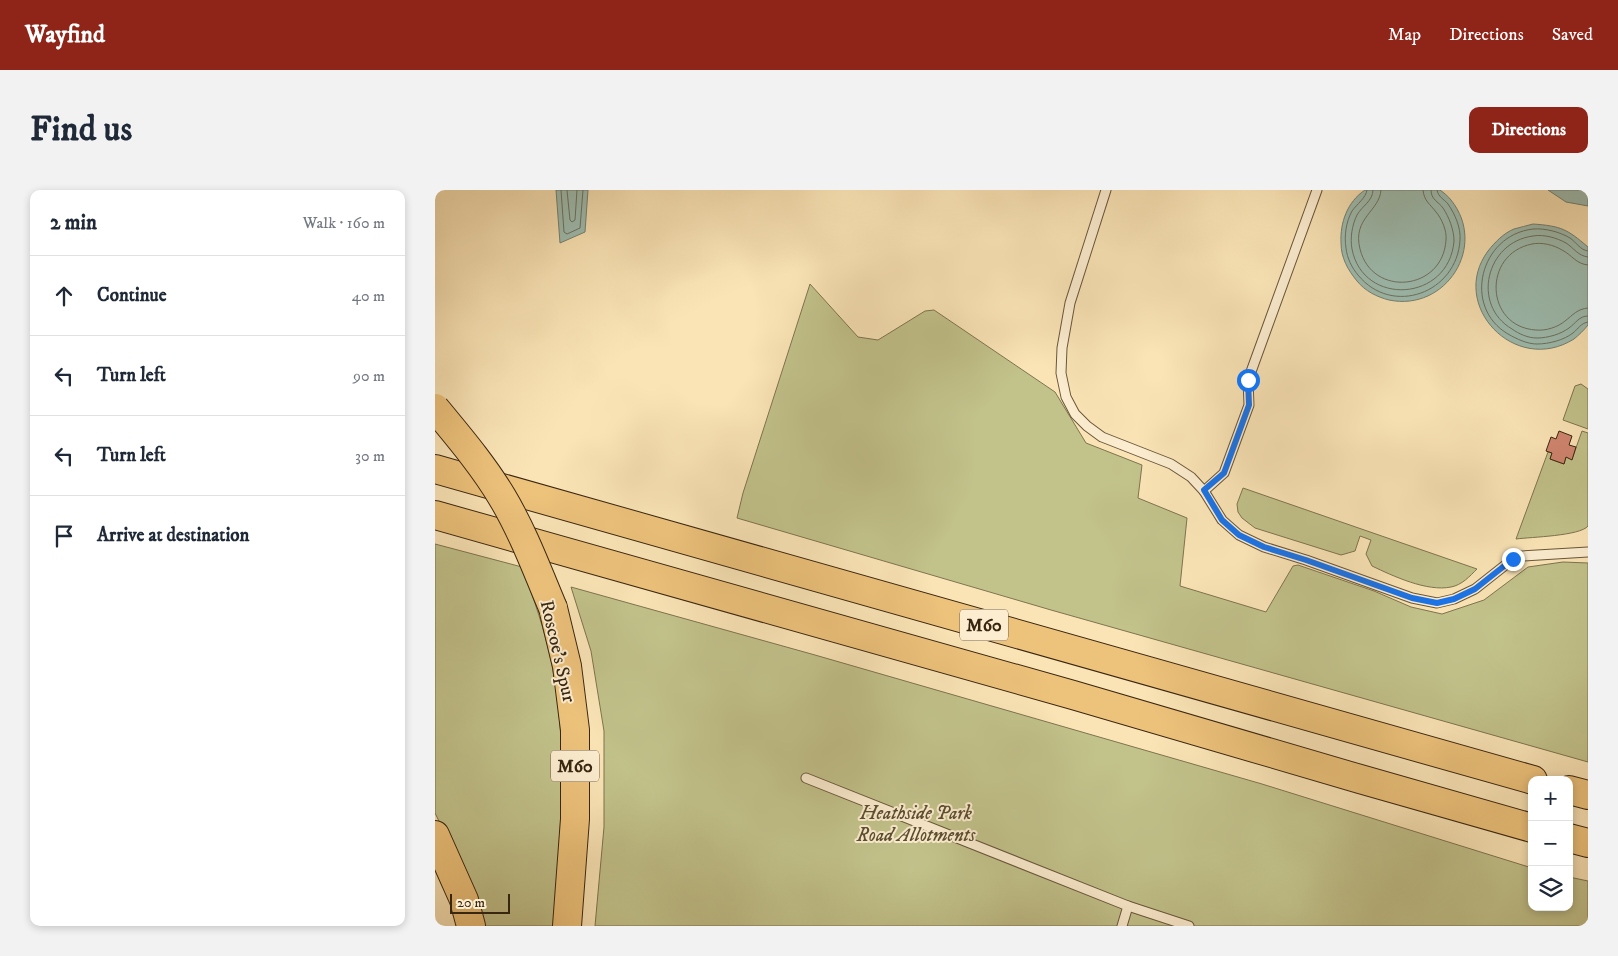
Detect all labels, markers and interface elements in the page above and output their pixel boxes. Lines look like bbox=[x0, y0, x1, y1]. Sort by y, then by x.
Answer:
text: Wayfind bbox=[25, 20, 105, 50]
text: Map bbox=[1388, 24, 1421, 46]
text: Directions bbox=[1449, 24, 1524, 46]
text: Saved bbox=[1552, 24, 1593, 46]
button: Directions bbox=[1469, 107, 1588, 153]
text: Find us bbox=[30, 108, 132, 152]
text: 2 min bbox=[50, 210, 97, 236]
text: Walk · 160 m bbox=[303, 213, 385, 233]
icon: ahead bbox=[50, 282, 78, 310]
text: Continue bbox=[97, 284, 167, 307]
text: 40 m bbox=[352, 286, 385, 306]
icon: left bbox=[50, 362, 78, 390]
text: Turn left bbox=[97, 364, 166, 387]
text: 90 m bbox=[353, 366, 385, 386]
route start bbox=[1237, 369, 1260, 392]
icon: left bbox=[50, 442, 78, 470]
text: Turn left bbox=[97, 444, 166, 467]
text: 30 m bbox=[355, 446, 385, 466]
icon: arrive bbox=[50, 522, 78, 550]
text: Arrive at destination bbox=[97, 524, 249, 547]
route end bbox=[1502, 548, 1525, 571]
street label: Roscoe's Spur bbox=[535, 598, 580, 705]
road number: M60 bbox=[960, 610, 1008, 640]
road number: M60 bbox=[551, 750, 599, 782]
map controls bbox=[1528, 776, 1573, 911]
button: + bbox=[1528, 776, 1573, 821]
park label: Heathside Park Road Allotments bbox=[856, 802, 976, 847]
button: − bbox=[1528, 821, 1573, 866]
button: layers bbox=[1528, 866, 1573, 911]
scale bar bbox=[450, 891, 510, 914]
text: 20 m bbox=[457, 894, 485, 912]

